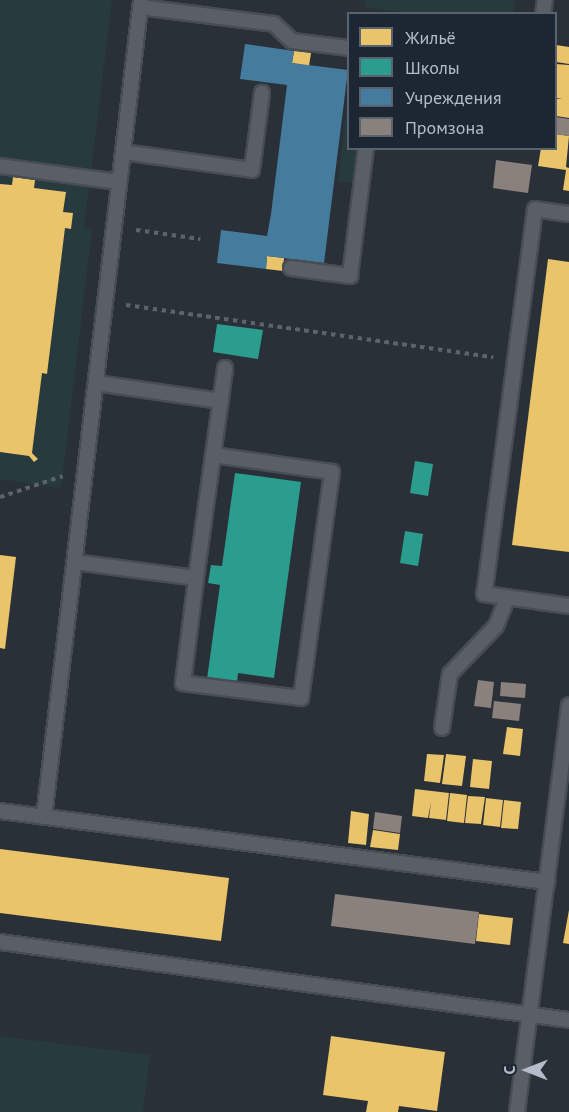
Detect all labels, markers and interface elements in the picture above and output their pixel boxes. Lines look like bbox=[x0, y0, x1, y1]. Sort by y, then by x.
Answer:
legend bbox=[347, 12, 557, 150]
text: Жильё bbox=[405, 26, 456, 49]
text: Школы bbox=[405, 56, 460, 79]
text: Учреждения bbox=[405, 86, 502, 109]
text: Промзона bbox=[405, 116, 484, 139]
north arrow bbox=[497, 1040, 557, 1100]
text: С bbox=[499, 1066, 519, 1074]

